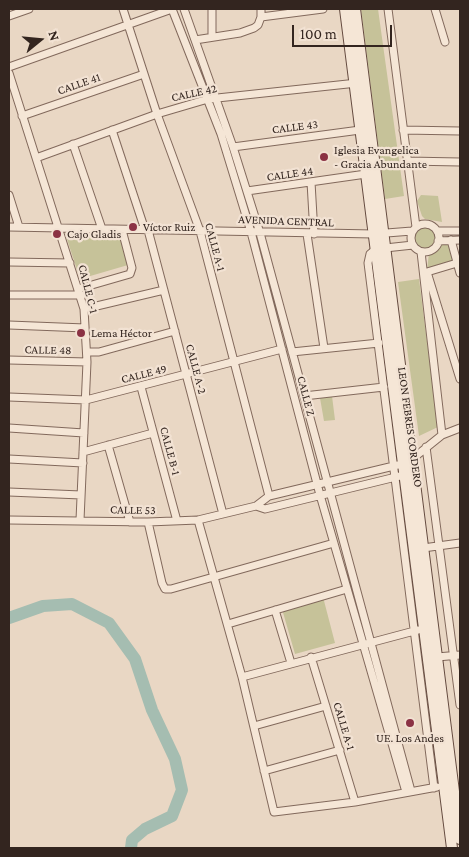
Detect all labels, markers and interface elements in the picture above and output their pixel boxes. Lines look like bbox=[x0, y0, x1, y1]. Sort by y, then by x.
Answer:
north arrow bbox=[15, 15, 65, 65]
scale bar bbox=[294, 15, 394, 47]
text: 100 m bbox=[300, 26, 337, 42]
text: N bbox=[45, 29, 63, 43]
street label: CALLE 41 bbox=[56, 70, 102, 98]
street label: CALLE 42 bbox=[170, 81, 218, 105]
street label: CALLE 43 bbox=[271, 117, 319, 137]
place label: Iglesia Evangelica - Gracia Abundante bbox=[334, 143, 427, 171]
marker: Iglesia Evangelica - Gracia Abundante bbox=[318, 151, 330, 163]
street label: CALLE 44 bbox=[266, 164, 314, 184]
street label: AVENIDA CENTRAL bbox=[238, 212, 334, 230]
place label: Víctor Ruiz bbox=[143, 220, 195, 234]
marker: Víctor Ruiz bbox=[127, 221, 139, 233]
street label: CALLE A-1 bbox=[202, 221, 228, 273]
place label: Cajo Gladis bbox=[67, 227, 121, 241]
marker: Cajo Gladis bbox=[51, 228, 63, 240]
street label: CALLE C-1 bbox=[75, 263, 101, 315]
place label: Lema Héctor bbox=[91, 326, 152, 340]
marker: Lema Héctor bbox=[75, 327, 87, 339]
street label: CALLE 48 bbox=[24, 342, 72, 358]
street label: CALLE A-2 bbox=[182, 342, 210, 396]
street label: CALLE 49 bbox=[120, 361, 168, 387]
street label: LEON FEBRES CORDERO bbox=[394, 366, 426, 488]
street label: CALLE Z bbox=[294, 374, 318, 418]
street label: CALLE B-1 bbox=[157, 425, 183, 477]
street label: CALLE 53 bbox=[110, 502, 156, 518]
street label: CALLE A-1 bbox=[330, 700, 358, 752]
marker: UE. Los Andes bbox=[404, 717, 416, 729]
place label: UE. Los Andes bbox=[376, 731, 444, 745]

